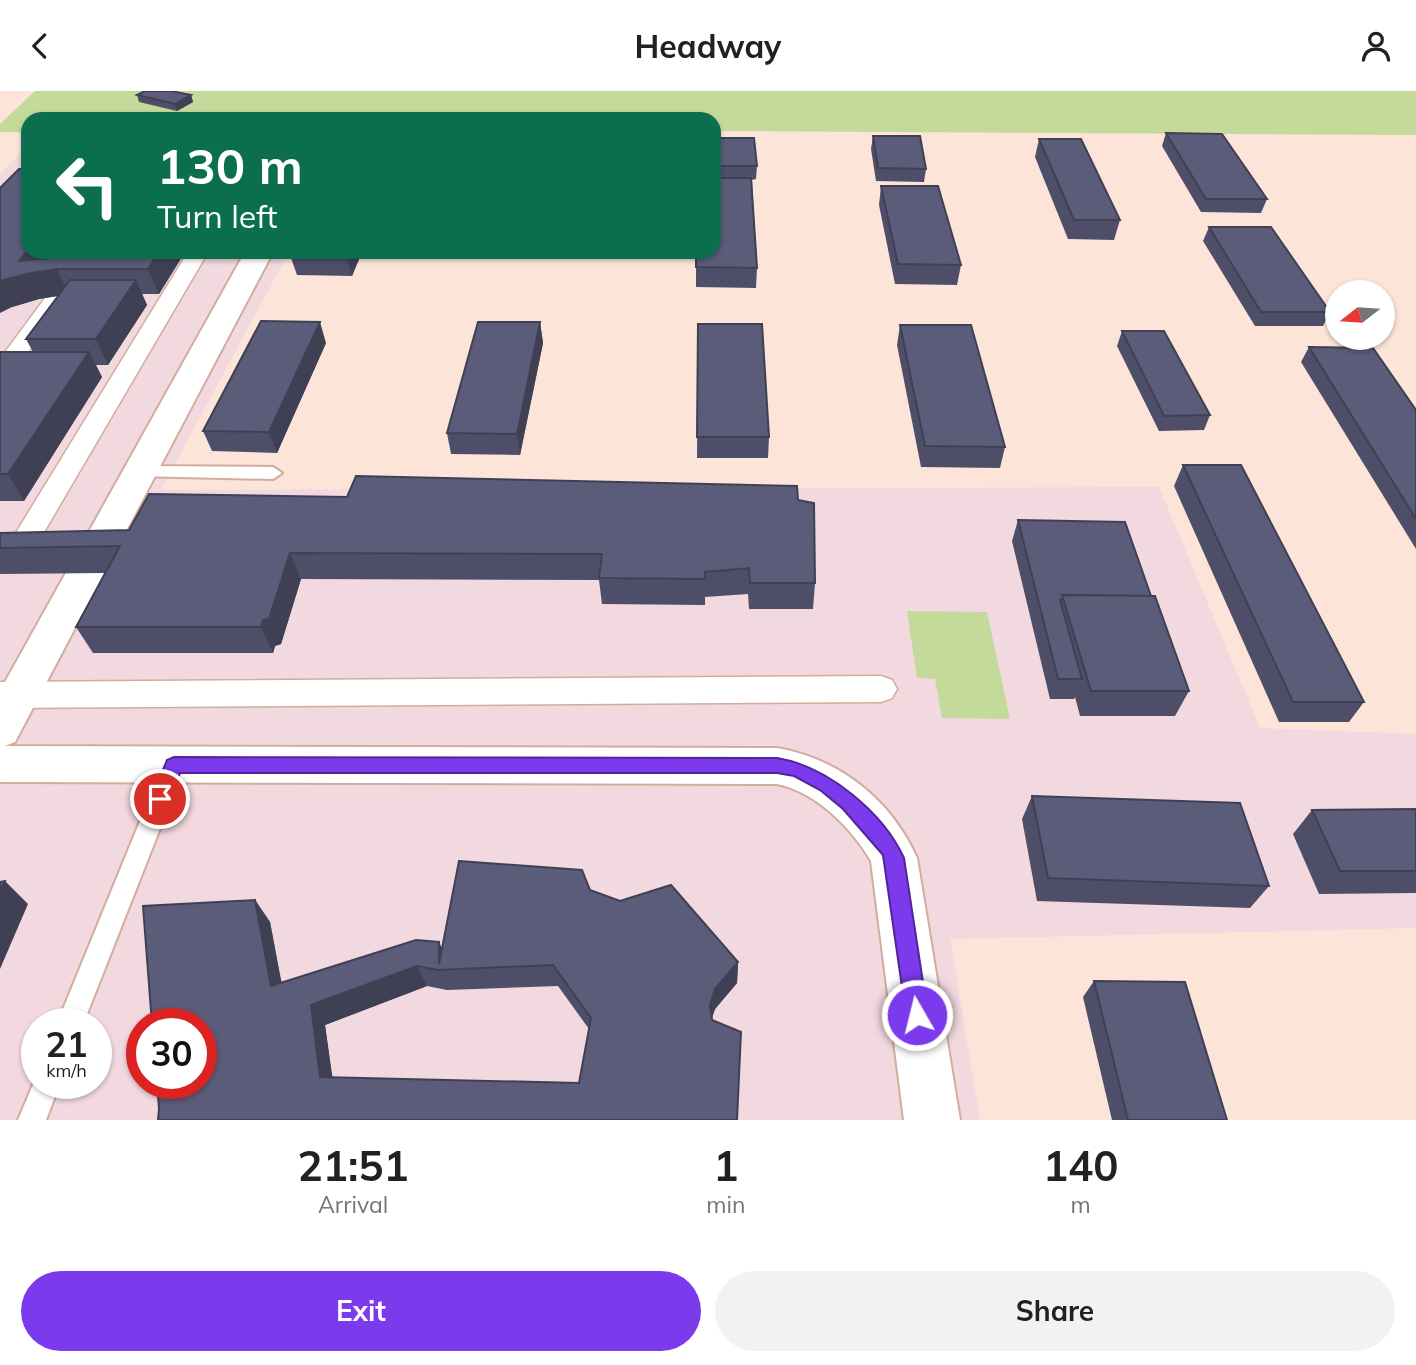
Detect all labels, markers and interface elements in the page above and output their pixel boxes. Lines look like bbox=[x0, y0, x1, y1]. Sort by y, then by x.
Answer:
text: Headway bbox=[635, 26, 781, 66]
icon: back bbox=[21, 27, 59, 65]
icon: person bbox=[1357, 27, 1395, 65]
text: 130 m bbox=[157, 135, 303, 196]
icon: left bbox=[42, 140, 133, 231]
text: Turn left bbox=[157, 196, 277, 236]
north arrow bbox=[1325, 280, 1395, 350]
map controls bbox=[1325, 280, 1395, 350]
pin bbox=[130, 769, 190, 829]
icon: arrive bbox=[141, 780, 179, 818]
position arrow bbox=[880, 978, 954, 1052]
speed limit sign: 30 bbox=[126, 1008, 217, 1099]
text: 21 bbox=[45, 1022, 88, 1066]
text: km/h bbox=[46, 1059, 87, 1082]
text: 21:51 bbox=[298, 1139, 409, 1192]
text: 1 bbox=[713, 1139, 738, 1192]
text: 140 bbox=[1043, 1139, 1118, 1192]
text: Arrival bbox=[318, 1190, 388, 1219]
text: min bbox=[706, 1190, 745, 1219]
text: m bbox=[1071, 1190, 1091, 1219]
button: Exit bbox=[21, 1271, 701, 1351]
button: Share bbox=[715, 1271, 1395, 1351]

